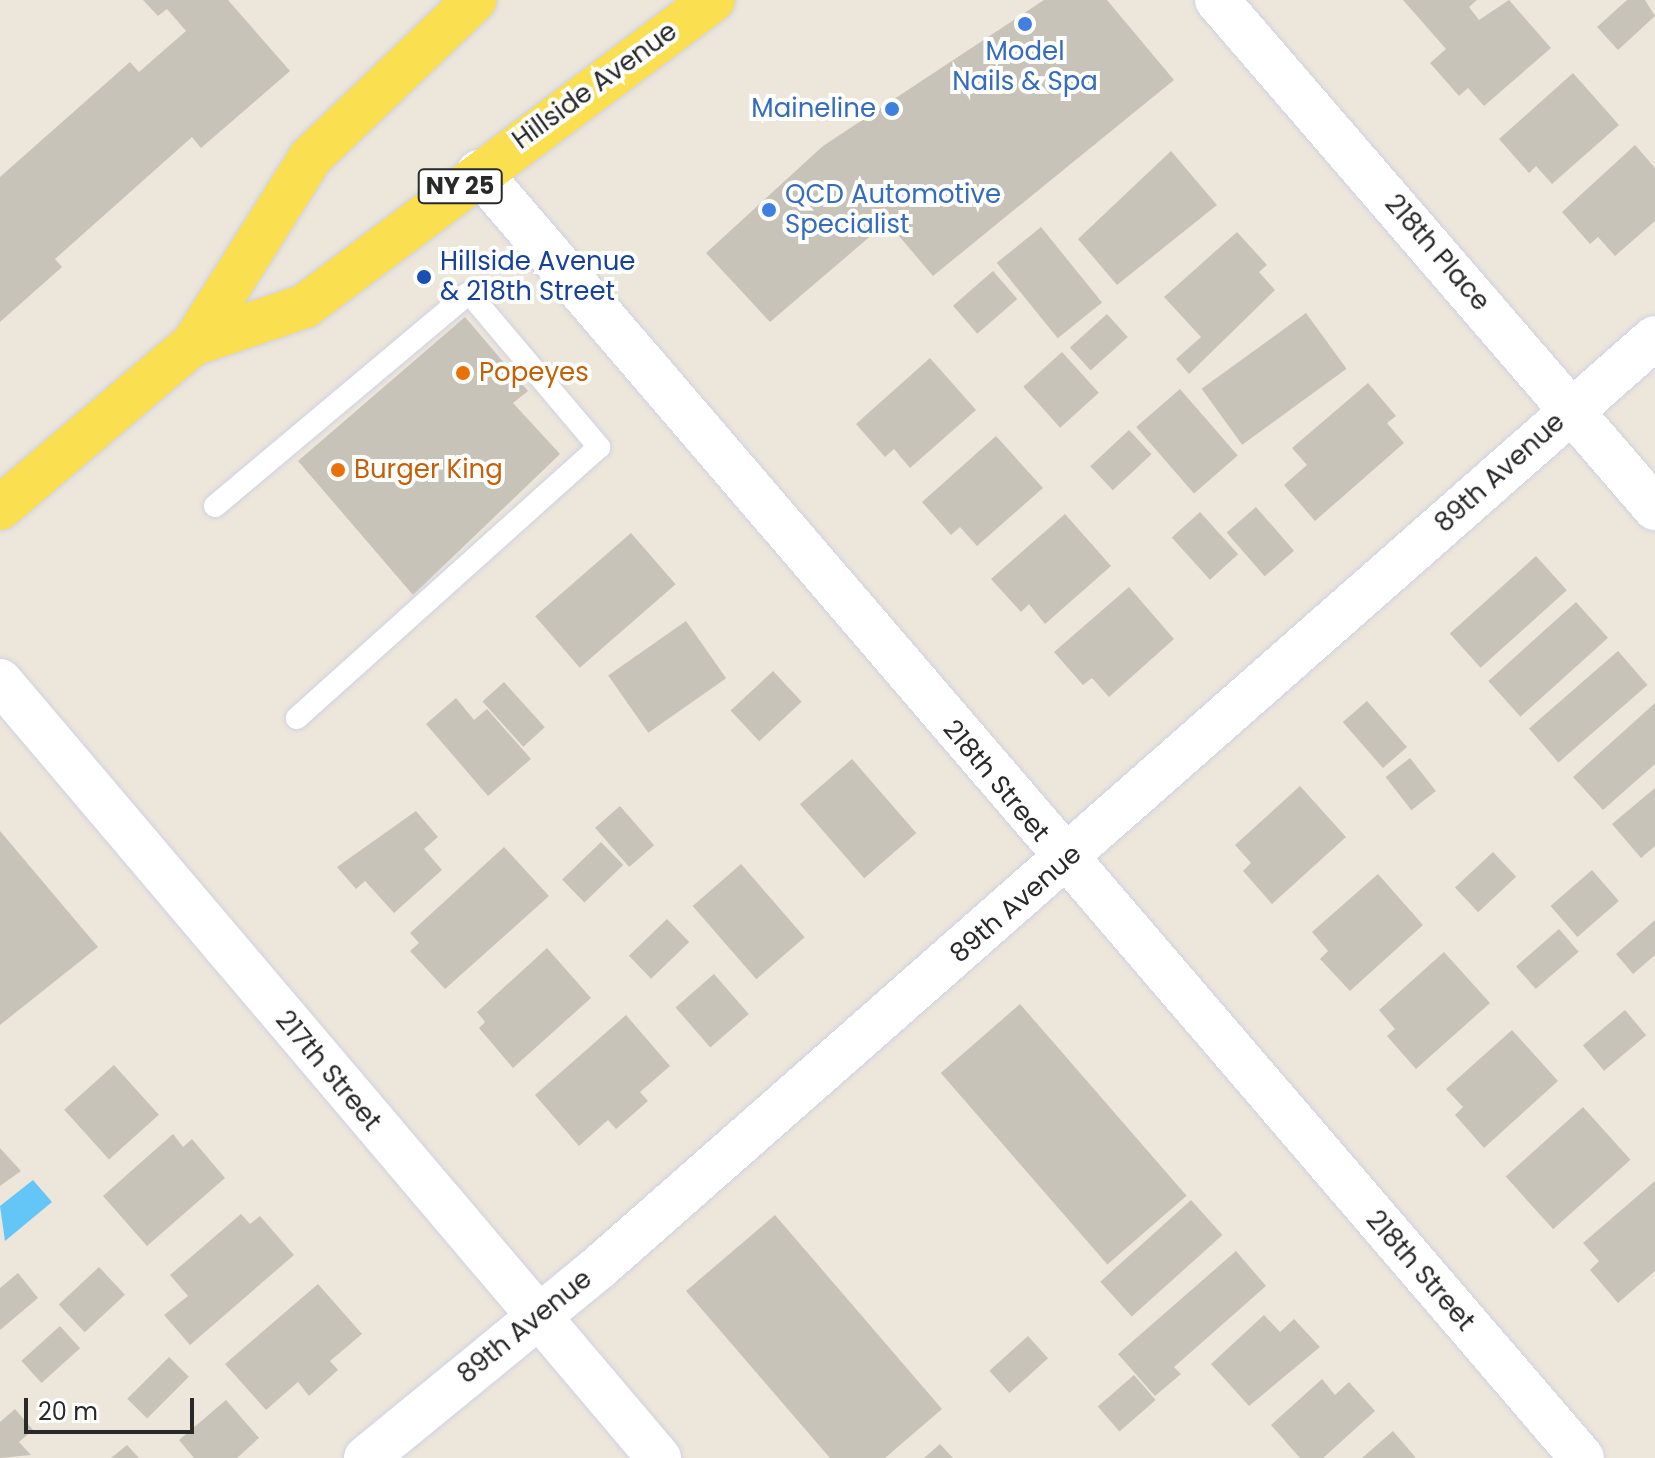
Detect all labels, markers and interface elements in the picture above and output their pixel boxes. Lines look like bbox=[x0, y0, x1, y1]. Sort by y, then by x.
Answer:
marker: Model Nails & Spa bbox=[1016, 15, 1034, 33]
street label: Hillside Avenue bbox=[507, 16, 683, 156]
place label: Model Nails & Spa bbox=[952, 36, 1098, 98]
place label: Maineline bbox=[751, 93, 876, 125]
marker: Maineline bbox=[883, 100, 901, 118]
road number: NY 25 bbox=[416, 166, 504, 206]
place label: QCD Automotive Specialist bbox=[785, 179, 1001, 240]
street label: 218th Place bbox=[1378, 189, 1496, 317]
marker: QCD Automotive Specialist bbox=[760, 201, 778, 219]
place label: Hillside Avenue & 218th Street bbox=[440, 246, 635, 308]
marker: Hillside Avenue & 218th Street bbox=[415, 268, 433, 286]
place label: Popeyes bbox=[479, 357, 589, 389]
marker: Popeyes bbox=[454, 364, 472, 382]
street label: 89th Avenue bbox=[1429, 407, 1571, 539]
place label: Burger King bbox=[354, 454, 503, 486]
marker: Burger King bbox=[329, 461, 347, 479]
street label: 218th Street bbox=[936, 714, 1056, 848]
street label: 89th Avenue bbox=[944, 839, 1088, 969]
street label: 217th Street bbox=[269, 1005, 387, 1137]
street label: 218th Street bbox=[1359, 1205, 1481, 1337]
street label: 89th Avenue bbox=[452, 1263, 598, 1391]
scale bar bbox=[28, 1382, 198, 1432]
text: 20 m bbox=[38, 1395, 98, 1428]

